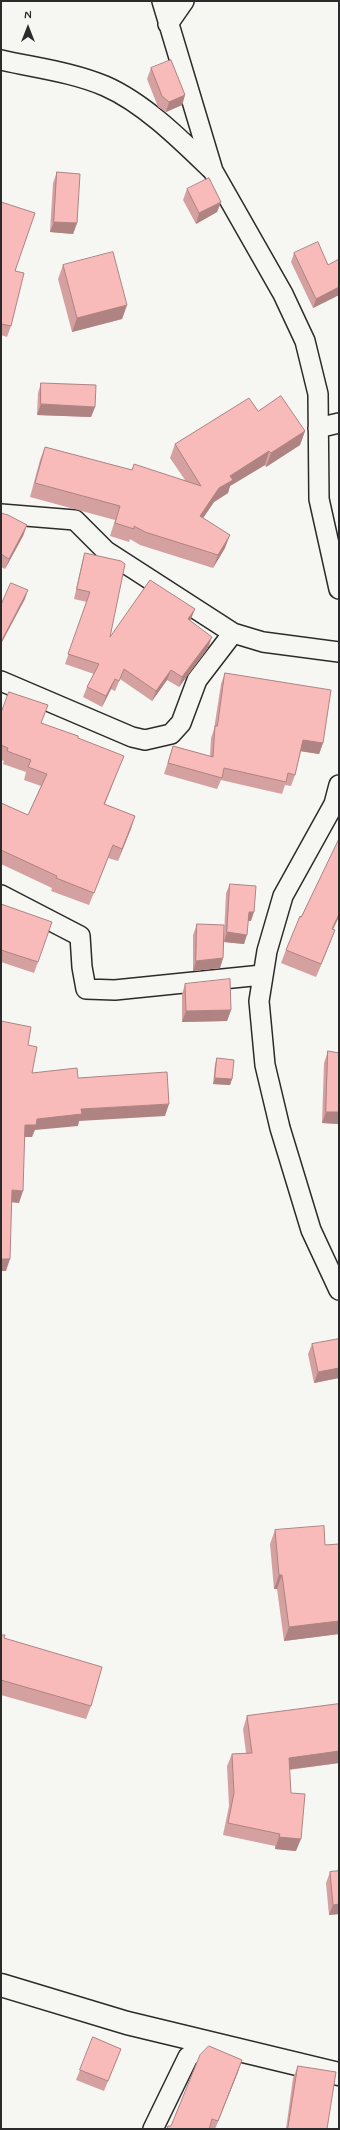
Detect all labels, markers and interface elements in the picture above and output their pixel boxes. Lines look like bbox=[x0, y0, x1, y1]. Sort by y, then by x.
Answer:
north arrow bbox=[8, 8, 48, 48]
text: N bbox=[24, 9, 32, 23]

